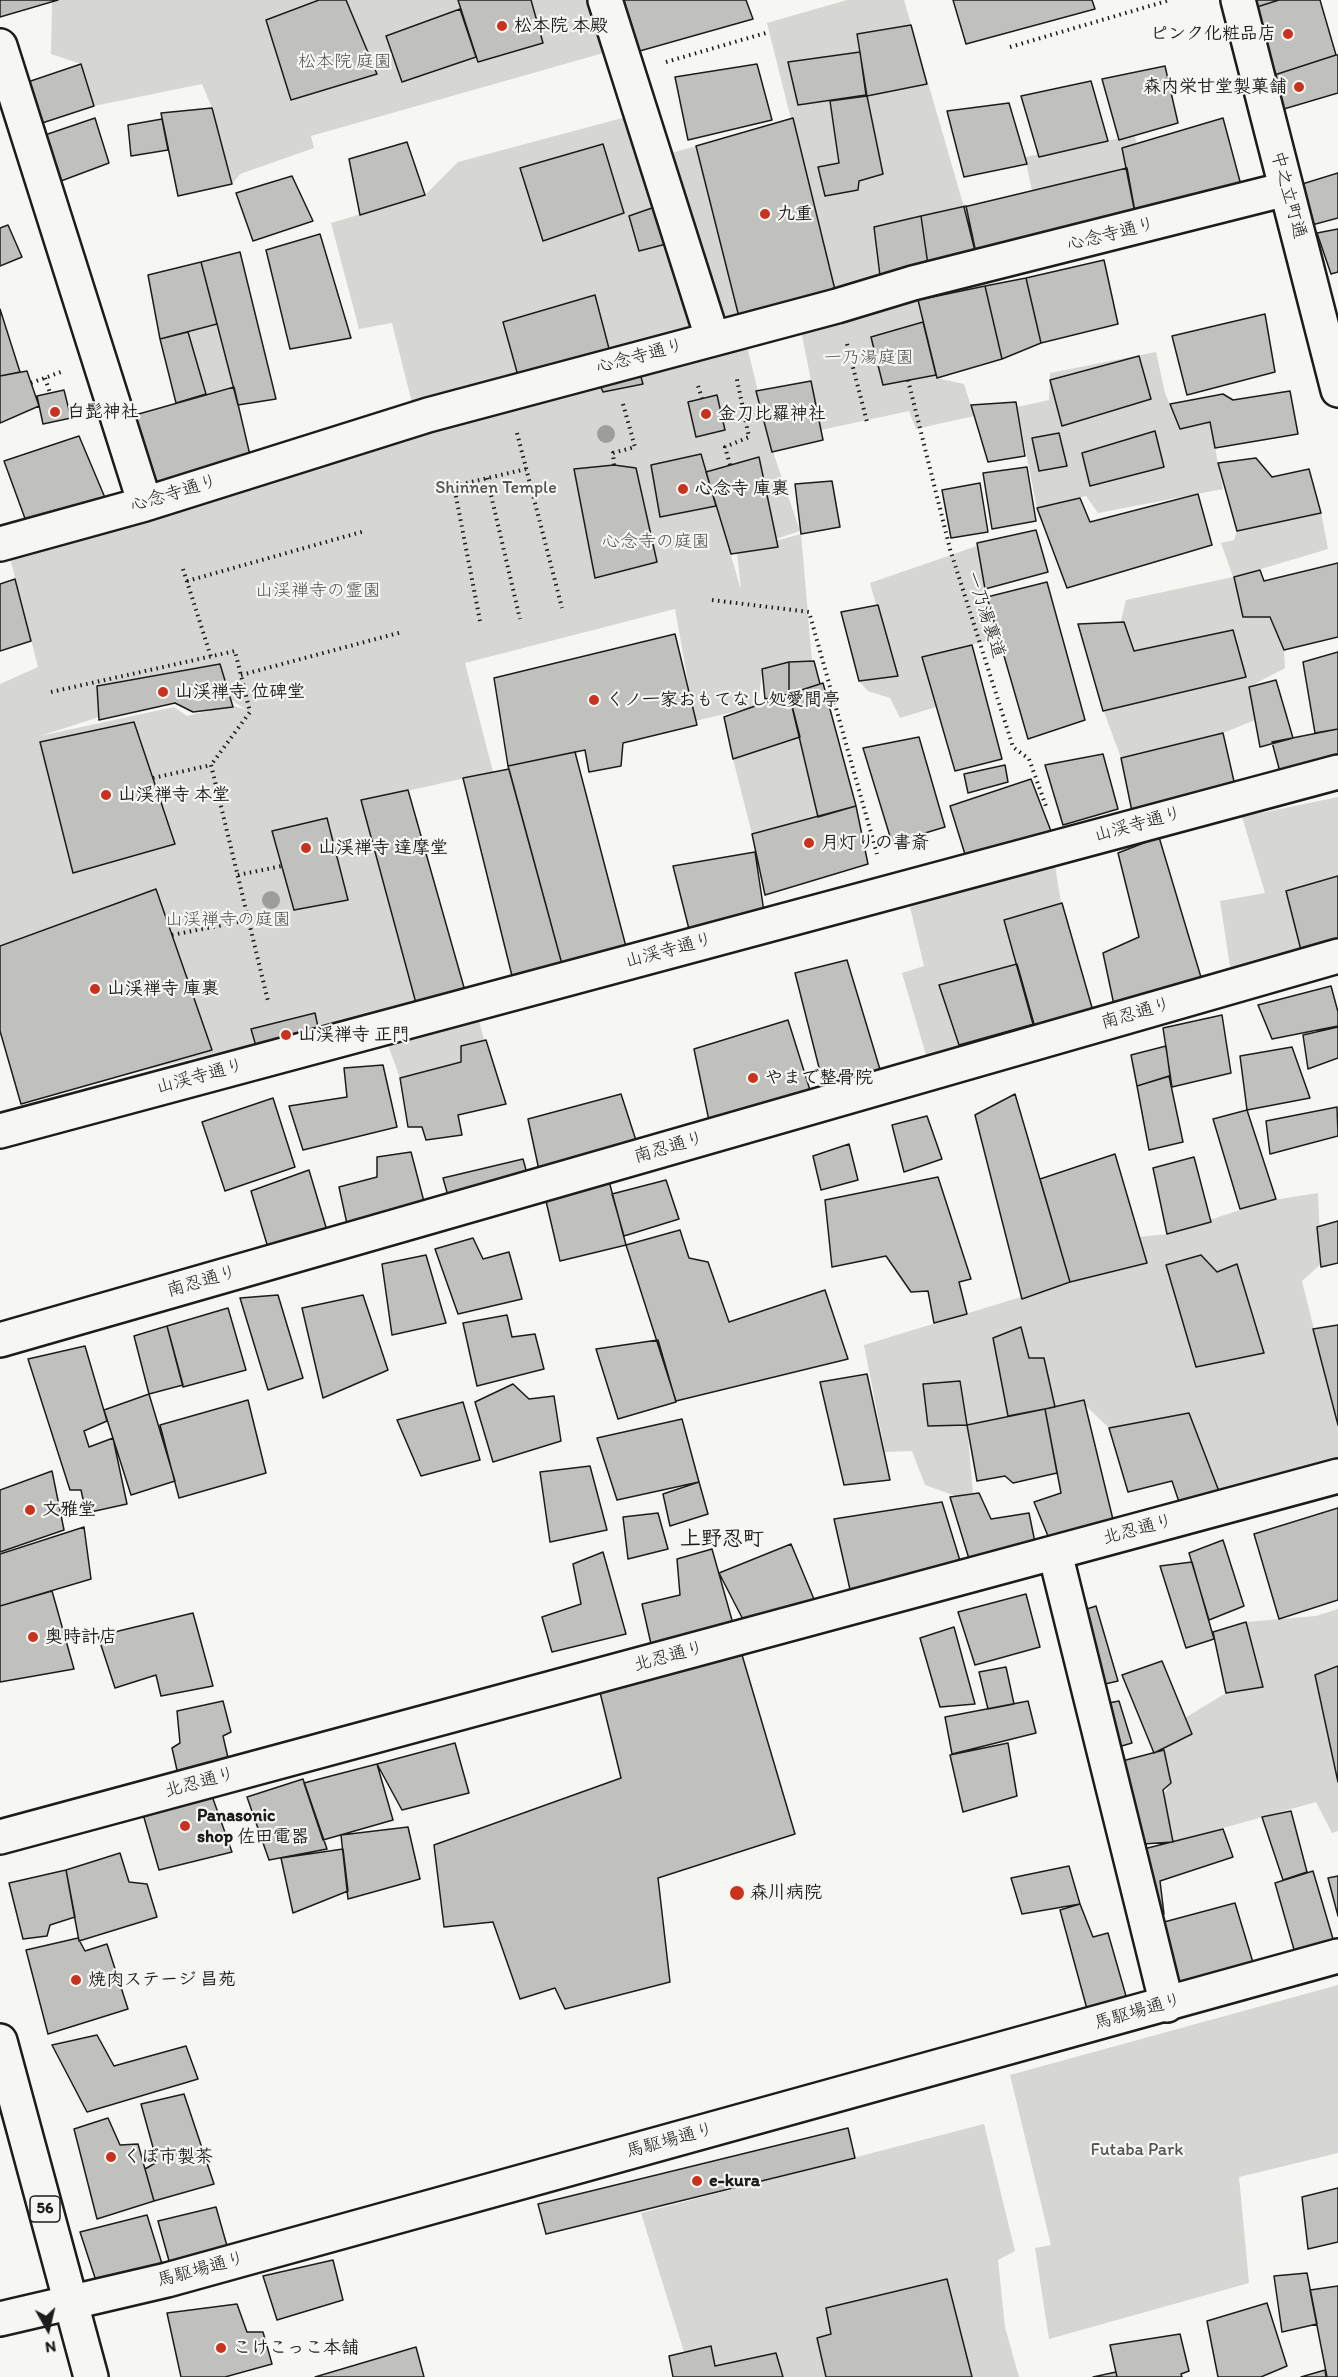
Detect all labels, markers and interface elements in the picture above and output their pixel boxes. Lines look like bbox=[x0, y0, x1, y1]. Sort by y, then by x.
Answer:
place label: 松本院 本殿 bbox=[514, 15, 608, 37]
marker: 松本院 本殿 bbox=[495, 19, 509, 33]
place label: ピンク化粧品店 bbox=[1150, 23, 1276, 45]
marker: ピンク化粧品店 bbox=[1281, 27, 1295, 41]
park label: 松本院 庭園 bbox=[298, 51, 392, 73]
place label: 森内栄甘堂製菓舗 bbox=[1143, 76, 1287, 98]
marker: 森内栄甘堂製菓舗 bbox=[1292, 80, 1306, 94]
street label: 中之立町通 bbox=[1266, 149, 1310, 241]
place label: 九重 bbox=[777, 203, 813, 225]
marker: 九重 bbox=[758, 207, 772, 221]
street label: 心念寺通り bbox=[1065, 214, 1157, 256]
street label: 心念寺通り bbox=[594, 335, 686, 379]
park label: 一乃湯庭園 bbox=[824, 347, 914, 369]
place label: 白髭神社 bbox=[67, 401, 139, 423]
place label: 金刀比羅神社 bbox=[718, 403, 826, 425]
marker: 白髭神社 bbox=[48, 405, 62, 419]
marker: 金刀比羅神社 bbox=[699, 407, 713, 421]
street label: 心念寺通り bbox=[128, 471, 220, 517]
park label: Shinnen Temple bbox=[435, 477, 557, 499]
place label: 心念寺 庫裏 bbox=[695, 478, 789, 500]
marker: 心念寺 庫裏 bbox=[676, 482, 690, 496]
park label: 心念寺の庭園 bbox=[602, 531, 710, 553]
street label: 一乃湯裏道 bbox=[961, 569, 1009, 661]
park label: 山渓禅寺の霊園 bbox=[255, 580, 381, 602]
place label: 山渓禅寺 位碑堂 bbox=[175, 681, 305, 703]
marker: 山渓禅寺 位碑堂 bbox=[156, 685, 170, 699]
place label: くノ一家おもてなし処愛間亭 bbox=[606, 689, 840, 711]
marker: くノ一家おもてなし処愛間亭 bbox=[587, 693, 601, 707]
place label: 山渓禅寺 本堂 bbox=[118, 784, 230, 806]
marker: 山渓禅寺 本堂 bbox=[99, 788, 113, 802]
street label: 山渓寺通り bbox=[1092, 803, 1184, 847]
place label: 月灯りの書斎 bbox=[821, 832, 929, 854]
marker: 月灯りの書斎 bbox=[802, 836, 816, 850]
place label: 山渓禅寺 達摩堂 bbox=[318, 837, 448, 859]
marker: 山渓禅寺 達摩堂 bbox=[299, 841, 313, 855]
park label: 山渓禅寺の庭園 bbox=[165, 909, 291, 931]
street label: 山渓寺通り bbox=[623, 929, 715, 973]
place label: 山渓禅寺 庫裏 bbox=[107, 978, 219, 1000]
marker: 山渓禅寺 庫裏 bbox=[88, 982, 102, 996]
street label: 南忍通り bbox=[1098, 994, 1174, 1034]
place label: 山渓禅寺 正門 bbox=[298, 1024, 410, 1046]
marker: 山渓禅寺 正門 bbox=[279, 1028, 293, 1042]
street label: 山渓寺通り bbox=[154, 1055, 246, 1099]
place label: やまで整骨院 bbox=[765, 1067, 873, 1089]
marker: やまで整骨院 bbox=[746, 1071, 760, 1085]
street label: 南忍通り bbox=[631, 1128, 707, 1168]
street label: 南忍通り bbox=[164, 1262, 240, 1302]
place label: 文雅堂 bbox=[42, 1499, 96, 1521]
marker: 文雅堂 bbox=[23, 1503, 37, 1517]
street label: 北忍通り bbox=[1100, 1510, 1176, 1550]
district label: 上野忍町 bbox=[680, 1527, 764, 1553]
place label: 奥時計店 bbox=[45, 1626, 117, 1648]
marker: 奥時計店 bbox=[26, 1630, 40, 1644]
street label: 北忍通り bbox=[631, 1637, 707, 1677]
street label: 北忍通り bbox=[162, 1763, 238, 1803]
place label: Panasonic shop 佐田電器 bbox=[197, 1805, 309, 1848]
marker: Panasonic shop 佐田電器 bbox=[178, 1819, 192, 1833]
place label: 森川病院 bbox=[750, 1882, 822, 1904]
marker: 森川病院 bbox=[728, 1884, 746, 1902]
place label: 焼肉ステージ 昌苑 bbox=[88, 1969, 236, 1991]
marker: 焼肉ステージ 昌苑 bbox=[69, 1973, 83, 1987]
street label: 馬駆場通り bbox=[1092, 1989, 1184, 2035]
street label: 馬駆場通り bbox=[624, 2119, 716, 2163]
park label: Futaba Park bbox=[1091, 2139, 1183, 2161]
place label: くぼ市製茶 bbox=[123, 2146, 213, 2168]
marker: くぼ市製茶 bbox=[104, 2150, 118, 2164]
place label: e-kura bbox=[709, 2170, 760, 2192]
marker: e-kura bbox=[690, 2174, 704, 2188]
road number: 56 bbox=[30, 2196, 60, 2222]
street label: 馬駆場通り bbox=[155, 2248, 247, 2292]
north arrow bbox=[18, 2299, 78, 2359]
text: N bbox=[44, 2337, 57, 2357]
place label: こけこっこ本舗 bbox=[233, 2337, 359, 2359]
marker: こけこっこ本舗 bbox=[214, 2341, 228, 2355]

